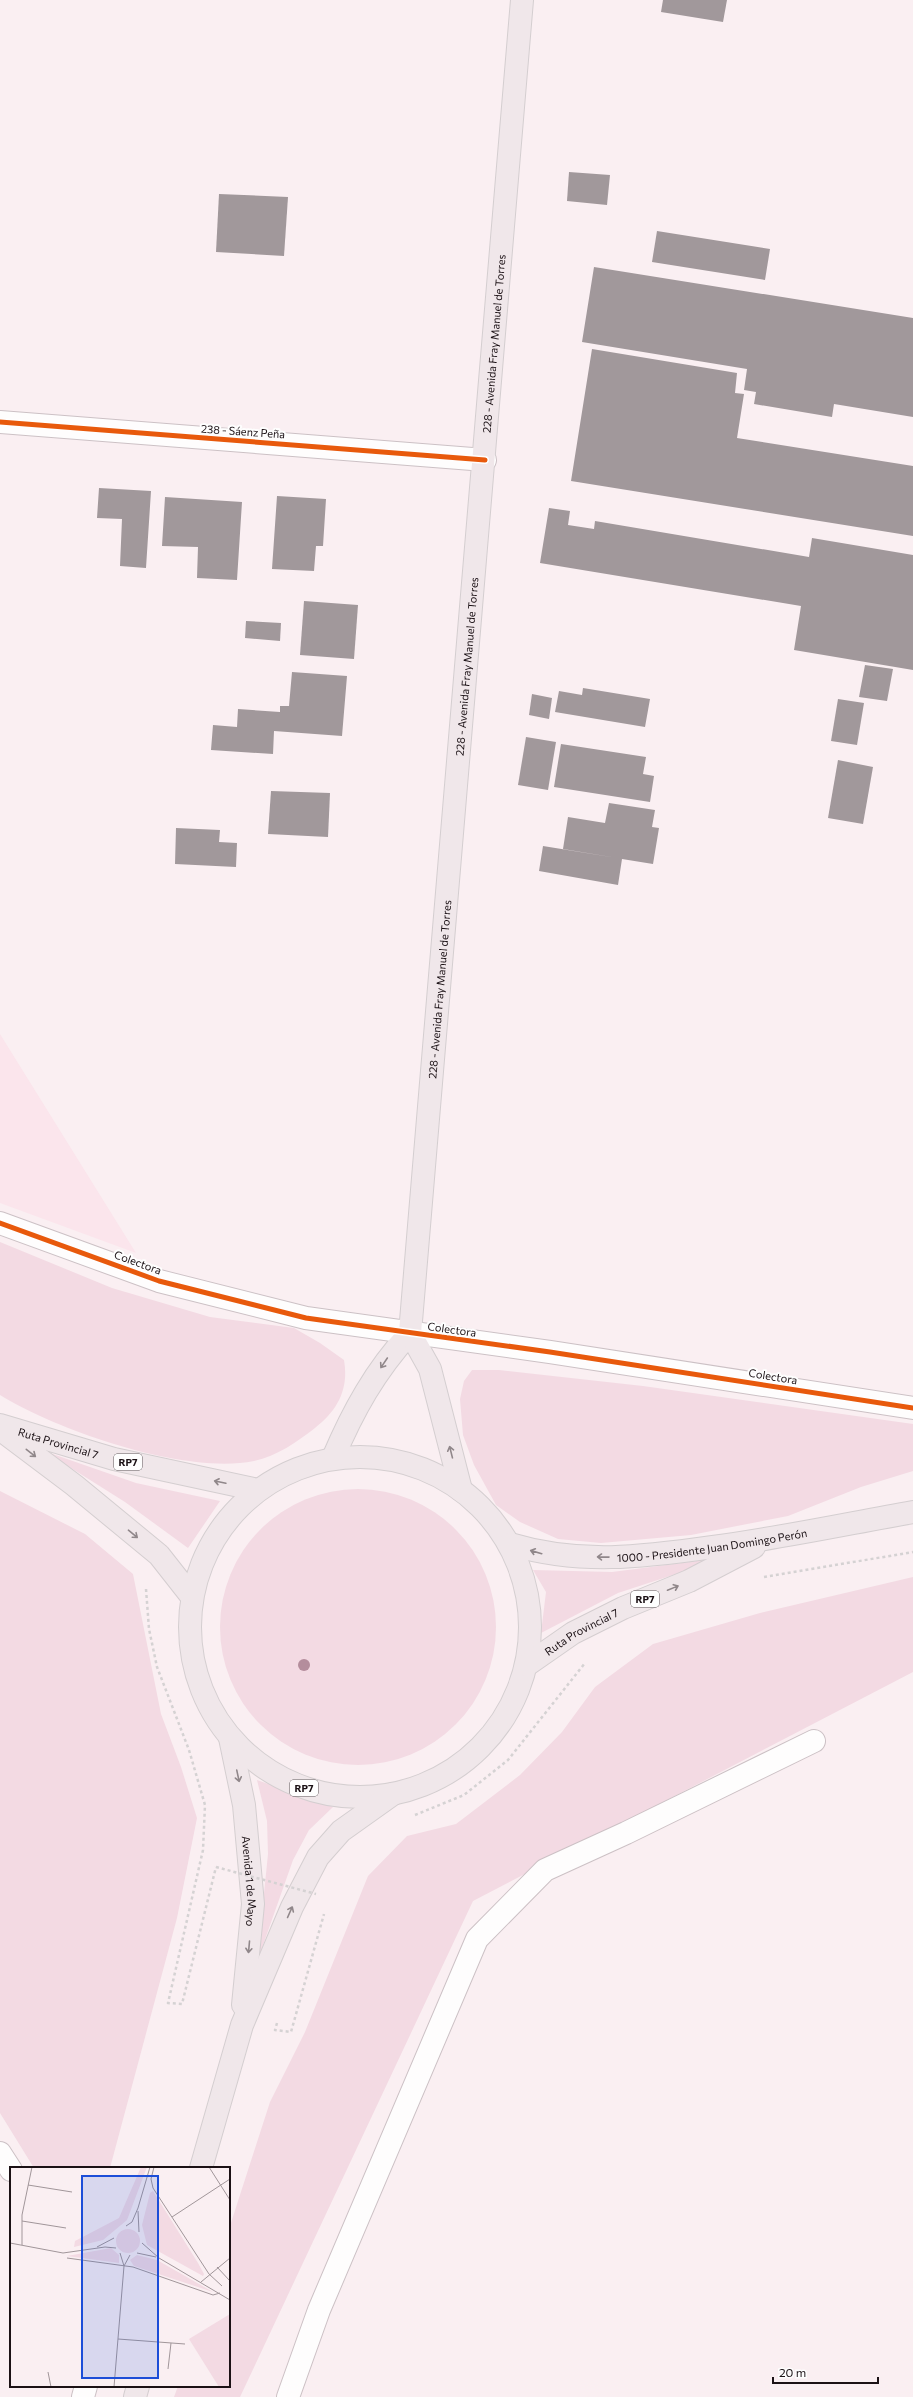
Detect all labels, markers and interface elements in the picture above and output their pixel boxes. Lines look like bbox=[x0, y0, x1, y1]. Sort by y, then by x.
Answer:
street label: 228 - Avenida Fray Manuel de Torres bbox=[479, 254, 507, 433]
street label: 238 - Sáenz Peña bbox=[200, 422, 286, 440]
street label: 228 - Avenida Fray Manuel de Torres bbox=[452, 577, 480, 756]
street label: 228 - Avenida Fray Manuel de Torres bbox=[425, 899, 453, 1079]
street label: Colectora bbox=[113, 1247, 163, 1277]
street label: Colectora bbox=[427, 1319, 477, 1339]
one-way arrow bbox=[380, 1357, 388, 1368]
street label: Colectora bbox=[748, 1366, 798, 1386]
street label: Ruta Provincial 7 bbox=[17, 1424, 100, 1461]
one-way arrow bbox=[447, 1446, 455, 1459]
one-way arrow bbox=[25, 1448, 36, 1457]
road number: RP7 bbox=[114, 1454, 142, 1470]
one-way arrow bbox=[214, 1478, 227, 1486]
street label: 1000 - Presidente Juan Domingo Perón bbox=[617, 1525, 808, 1563]
one-way arrow bbox=[127, 1529, 138, 1538]
one-way arrow bbox=[529, 1548, 542, 1555]
one-way arrow bbox=[597, 1553, 610, 1561]
one-way arrow bbox=[666, 1583, 678, 1591]
road number: RP7 bbox=[631, 1591, 659, 1607]
street label: Ruta Provincial 7 bbox=[542, 1605, 620, 1657]
one-way arrow bbox=[234, 1770, 242, 1783]
road number: RP7 bbox=[290, 1780, 318, 1796]
street label: Avenida 1 de Mayo bbox=[240, 1835, 260, 1928]
one-way arrow bbox=[287, 1906, 294, 1918]
one-way arrow bbox=[245, 1940, 252, 1953]
inset map bbox=[10, 2167, 230, 2387]
scale bar bbox=[773, 2359, 878, 2385]
text: 20 m bbox=[779, 2365, 806, 2379]

